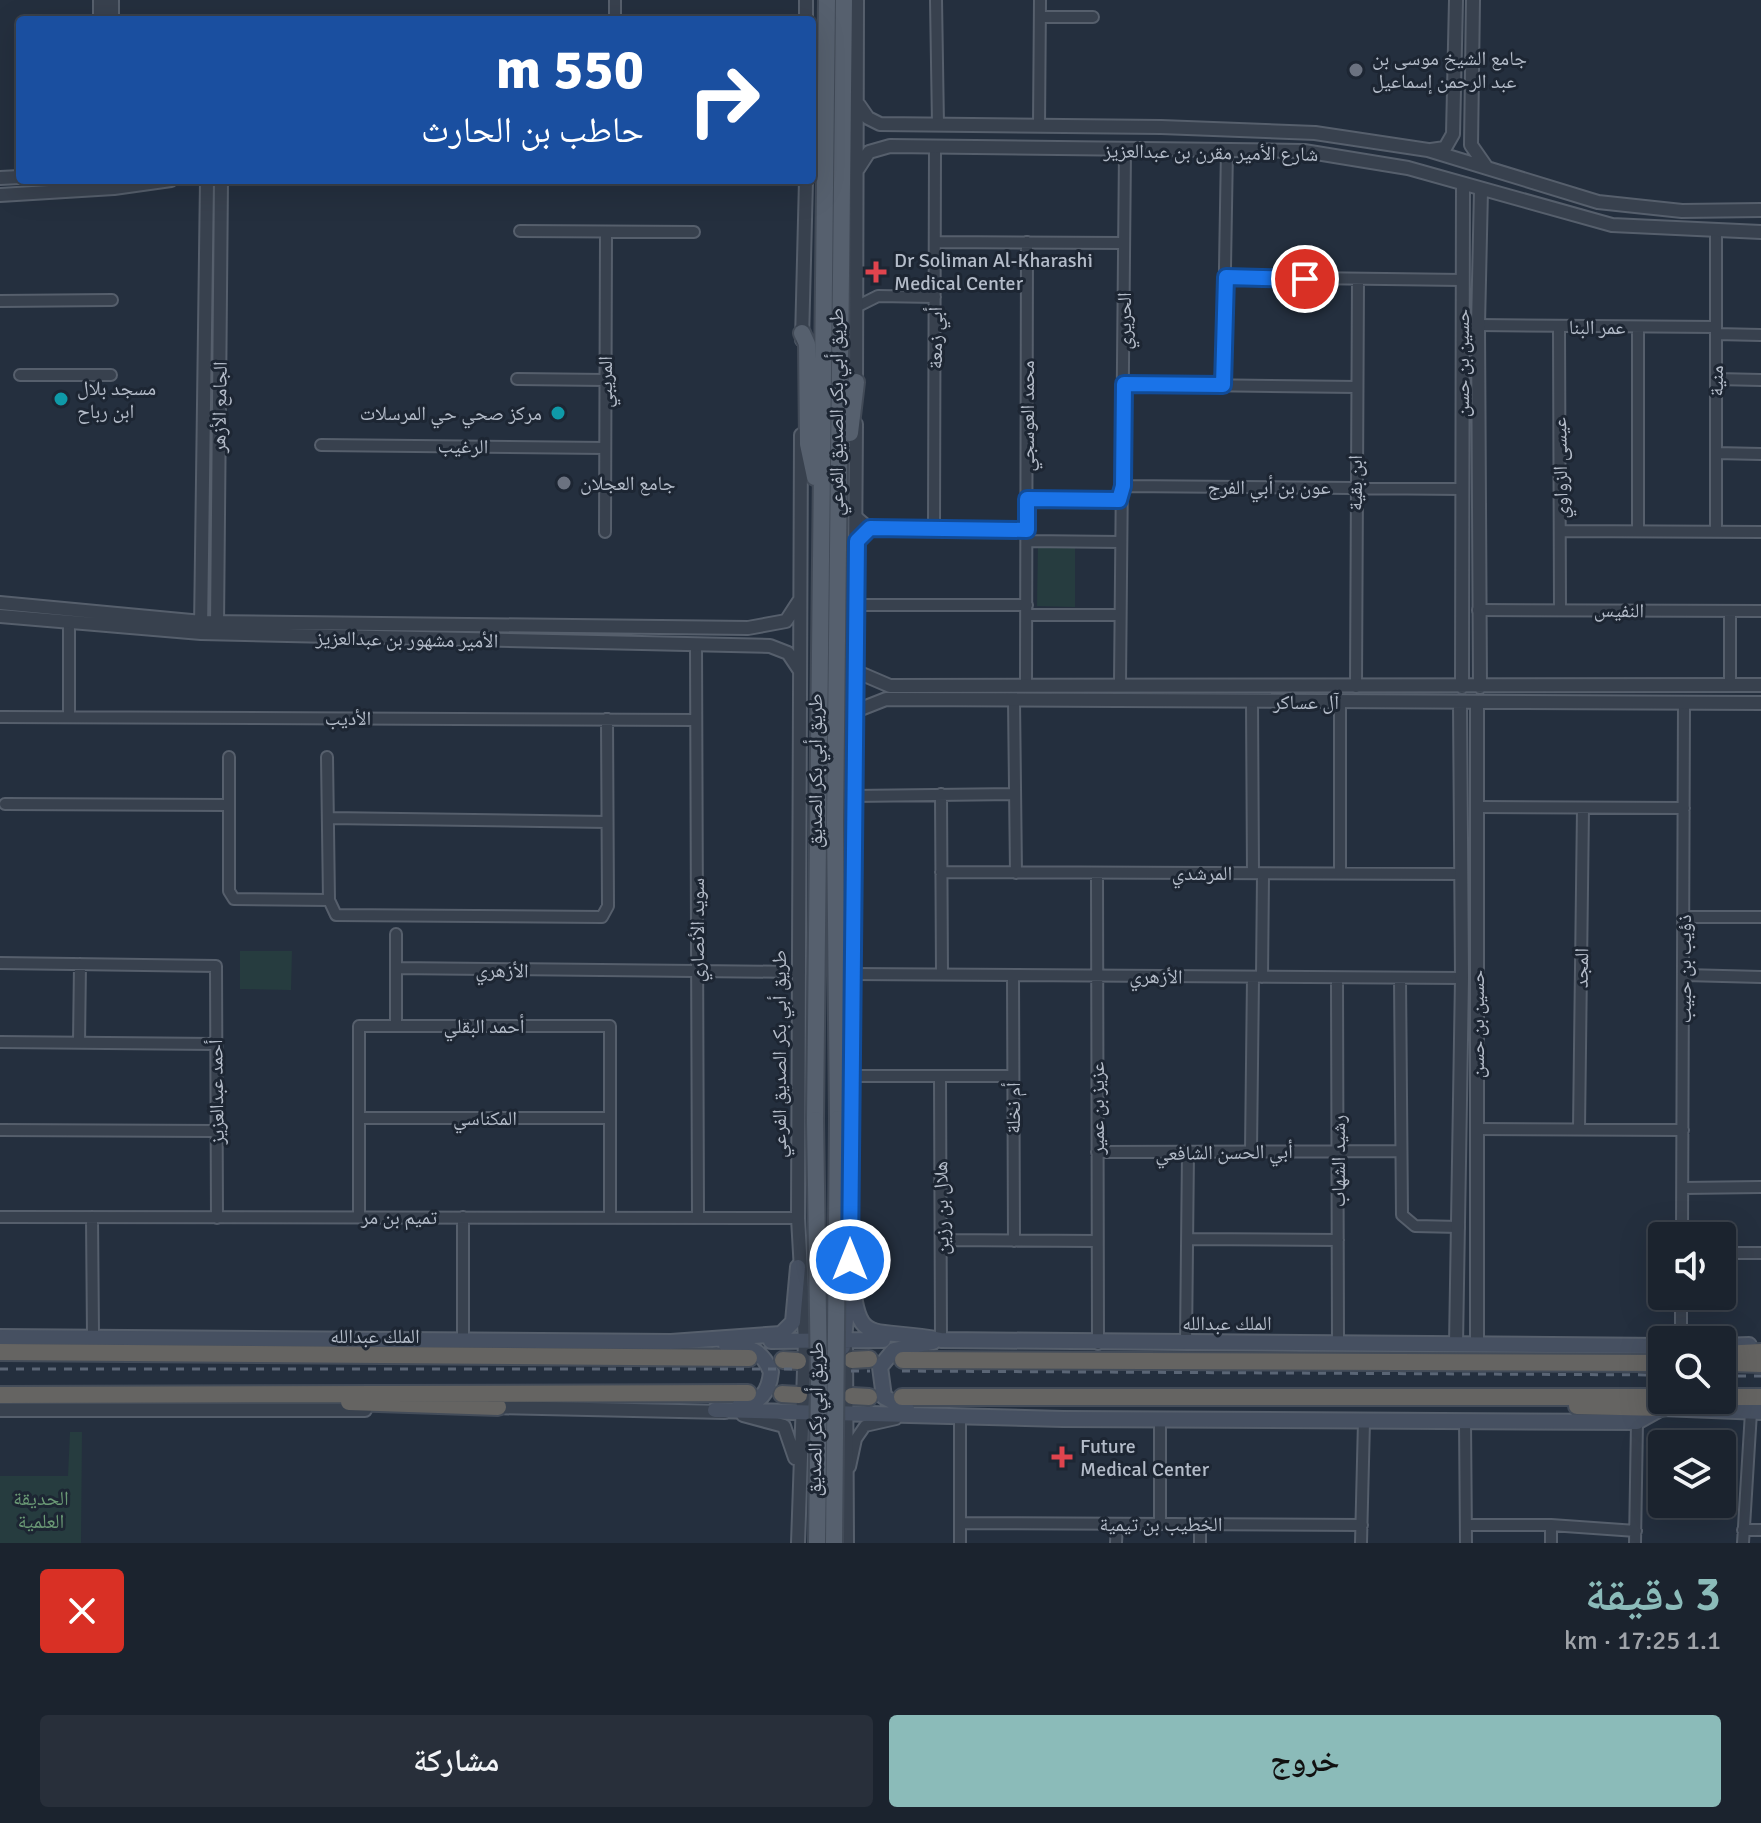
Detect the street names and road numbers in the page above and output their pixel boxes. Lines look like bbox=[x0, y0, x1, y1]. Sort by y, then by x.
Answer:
street label: شارع الأمير مقرن بن عبدالعزيز bbox=[1102, 138, 1319, 167]
street label: الحريري bbox=[1112, 292, 1140, 350]
street label: أبي زمعة bbox=[923, 307, 951, 369]
street label: طريق أبي بكر الصديق الفرعي bbox=[824, 308, 852, 516]
street label: حسين بن حسن bbox=[1450, 308, 1475, 417]
street label: عمر البنا bbox=[1569, 315, 1625, 340]
street label: المريبي bbox=[593, 356, 621, 408]
street label: محمد العوسجي bbox=[1015, 360, 1043, 472]
street label: الجامع الأزهر bbox=[206, 361, 233, 454]
street label: منية bbox=[1704, 365, 1729, 397]
street label: عيسى الزواوي bbox=[1547, 417, 1577, 519]
street label: الرغيب bbox=[437, 434, 489, 459]
street label: ابن بقية bbox=[1343, 455, 1368, 511]
street label: عون بن أبي الفرج bbox=[1207, 475, 1331, 503]
street label: النفيس bbox=[1594, 598, 1644, 623]
street label: الأمير مشهور بن عبدالعزيز bbox=[314, 625, 499, 654]
street label: آل عساكر bbox=[1272, 690, 1340, 715]
street label: طريق أبي بكر الصديق bbox=[803, 694, 831, 848]
street label: الأديب bbox=[325, 706, 371, 731]
street label: المرشدي bbox=[1172, 861, 1232, 889]
street label: سويد الأنصاري bbox=[685, 878, 713, 982]
street label: ذؤيب بن حبيب bbox=[1672, 915, 1697, 1023]
street label: المجد bbox=[1569, 948, 1594, 988]
street label: طريق أبي بكر الصديق الفرعي bbox=[767, 950, 795, 1158]
street label: الأزهري bbox=[475, 958, 529, 987]
street label: الأزهري bbox=[1129, 964, 1183, 993]
street label: حسين بن حسن bbox=[1465, 969, 1490, 1078]
street label: أحمد البقلي bbox=[444, 1014, 524, 1042]
street label: أحمد عبدالعزيز bbox=[203, 1039, 230, 1146]
street label: عزيز بن عمير bbox=[1085, 1062, 1110, 1155]
street label: أم نخلة bbox=[1001, 1082, 1027, 1134]
street label: المكناسي bbox=[453, 1106, 517, 1134]
street label: رشيد الشهاب bbox=[1326, 1115, 1351, 1207]
street label: أبي الحسن الشافعي bbox=[1155, 1139, 1293, 1169]
street label: هلال بن رزين bbox=[928, 1161, 955, 1255]
street label: تميم بن مر bbox=[360, 1205, 437, 1231]
street label: الملك عبدالله bbox=[1182, 1311, 1272, 1336]
street label: الملك عبدالله bbox=[330, 1324, 420, 1349]
street label: طريق أبي بكر الصديق bbox=[802, 1341, 832, 1497]
street label: الخطيب بن تيمية bbox=[1100, 1512, 1223, 1537]

